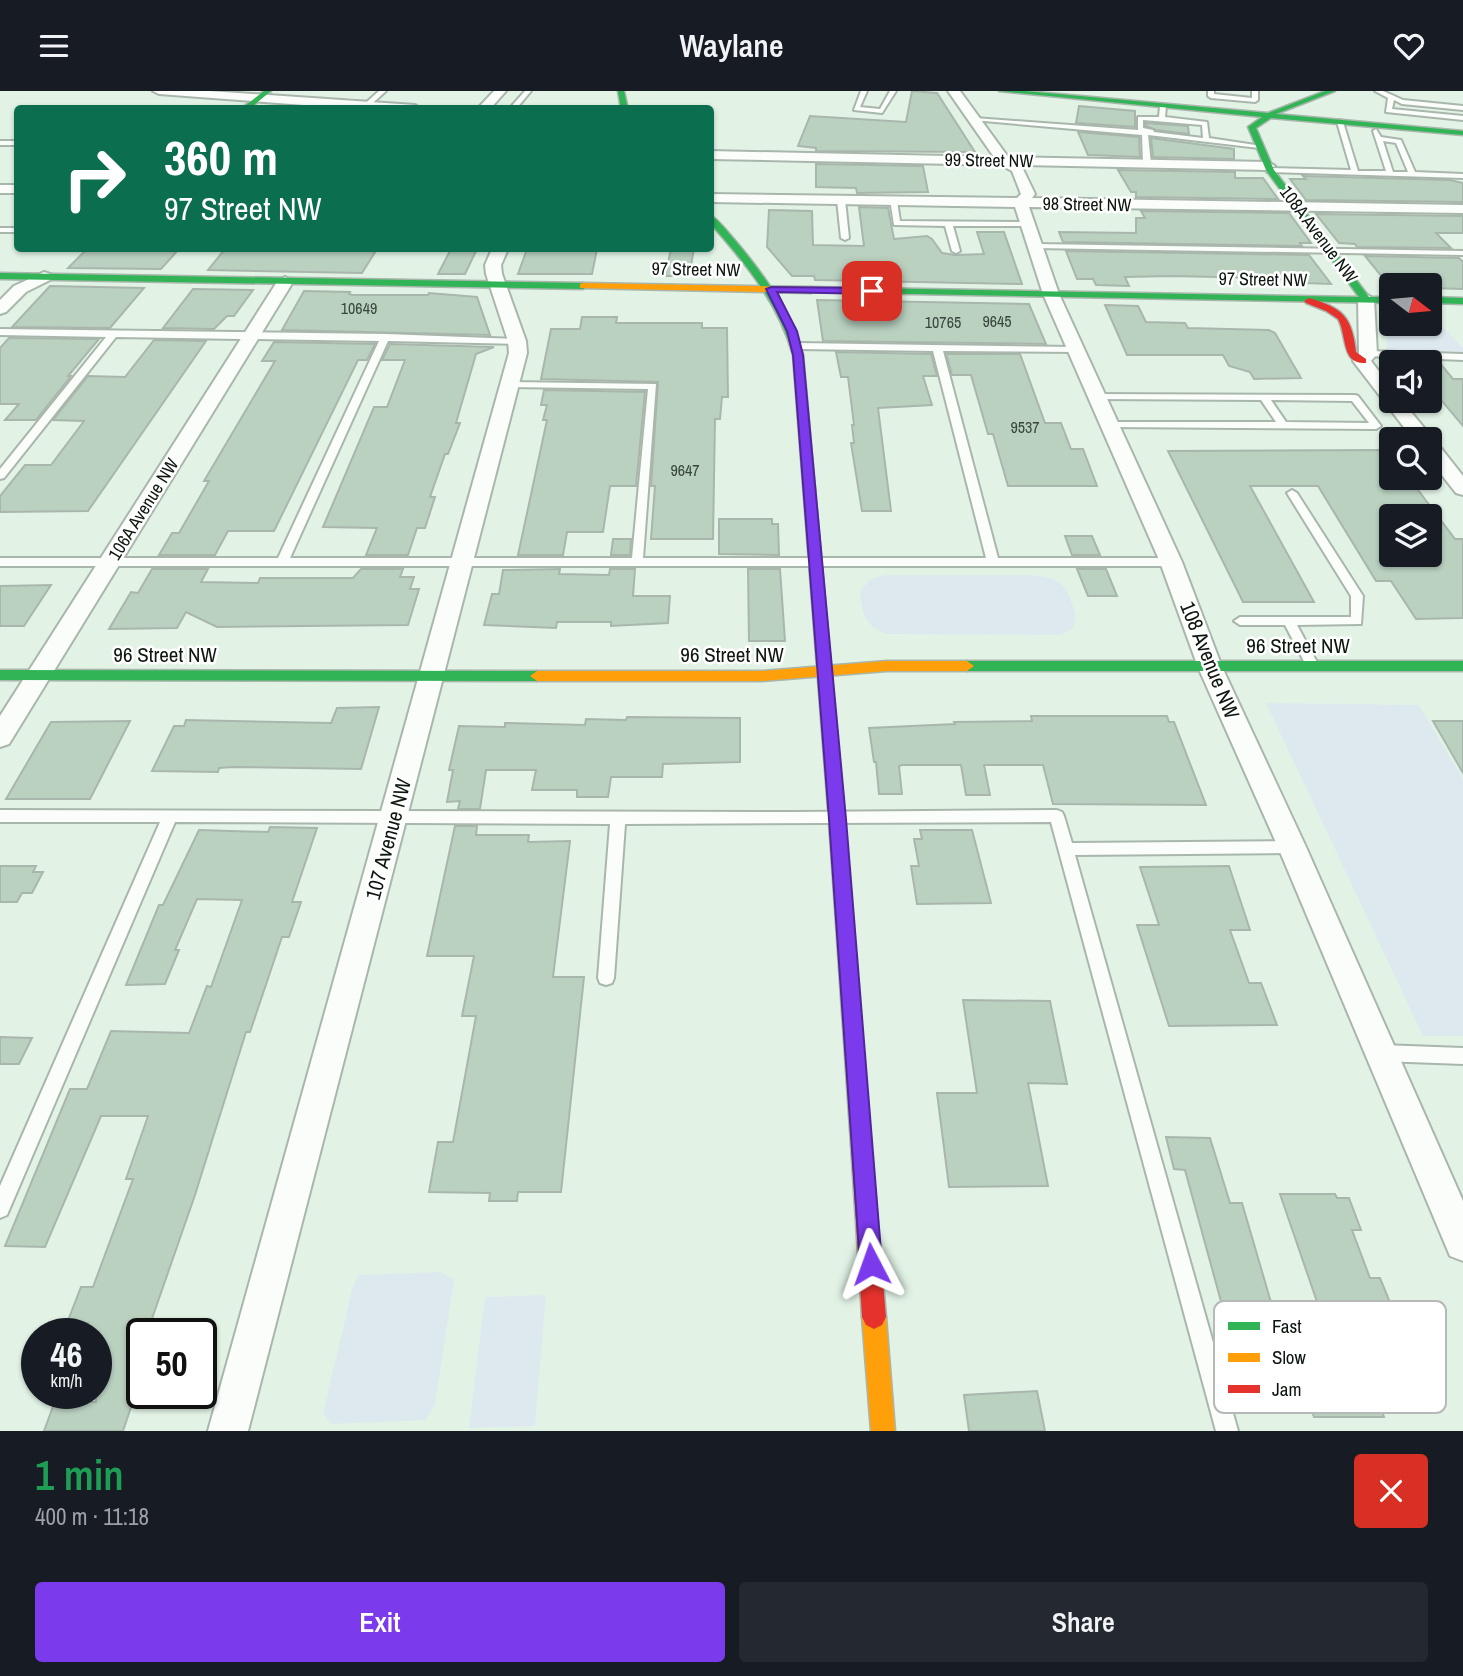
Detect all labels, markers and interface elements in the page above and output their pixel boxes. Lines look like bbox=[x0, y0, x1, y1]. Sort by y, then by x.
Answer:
text: Waylane bbox=[679, 24, 784, 67]
icon: menu bbox=[35, 27, 73, 65]
icon: heart bbox=[1390, 27, 1428, 65]
text: 360 m bbox=[164, 124, 278, 190]
icon: right bbox=[49, 133, 140, 224]
street label: 99 Street NW bbox=[944, 147, 1034, 173]
street label: 108A Avenue NW bbox=[1274, 180, 1364, 288]
text: 97 Street NW bbox=[164, 187, 322, 230]
street label: 98 Street NW bbox=[1042, 191, 1132, 217]
street label: 97 Street NW bbox=[651, 256, 741, 282]
pin bbox=[842, 261, 902, 321]
street label: 97 Street NW bbox=[1218, 266, 1308, 292]
icon: arrive bbox=[853, 272, 891, 310]
north arrow bbox=[1379, 273, 1442, 336]
map controls bbox=[1379, 273, 1442, 567]
house number: 10649 bbox=[341, 297, 377, 319]
house number: 9645 bbox=[982, 310, 1012, 332]
house number: 10765 bbox=[925, 311, 961, 333]
button: sound bbox=[1379, 350, 1442, 413]
house number: 9537 bbox=[1010, 416, 1040, 438]
button: search bbox=[1379, 427, 1442, 490]
street label: 106A Avenue NW bbox=[102, 453, 184, 565]
house number: 9647 bbox=[670, 459, 700, 481]
button: layers bbox=[1379, 504, 1442, 567]
street label: 108 Avenue NW bbox=[1173, 597, 1247, 724]
street label: 96 Street NW bbox=[1246, 631, 1350, 660]
street label: 96 Street NW bbox=[113, 640, 217, 669]
street label: 96 Street NW bbox=[680, 640, 784, 669]
street label: 107 Avenue NW bbox=[358, 775, 418, 903]
position arrow bbox=[834, 1227, 908, 1301]
legend bbox=[1214, 1301, 1446, 1413]
text: Fast bbox=[1272, 1313, 1302, 1339]
speed limit sign: 50 bbox=[126, 1318, 217, 1409]
text: 46 bbox=[51, 1331, 82, 1378]
text: Slow bbox=[1272, 1344, 1307, 1370]
text: km/h bbox=[51, 1368, 83, 1393]
text: Jam bbox=[1272, 1376, 1301, 1402]
text: 1 min bbox=[35, 1447, 124, 1503]
button: close bbox=[1354, 1454, 1428, 1528]
text: 400 m · 11:18 bbox=[35, 1501, 149, 1532]
button: Exit bbox=[35, 1582, 725, 1662]
button: Share bbox=[739, 1582, 1428, 1662]

